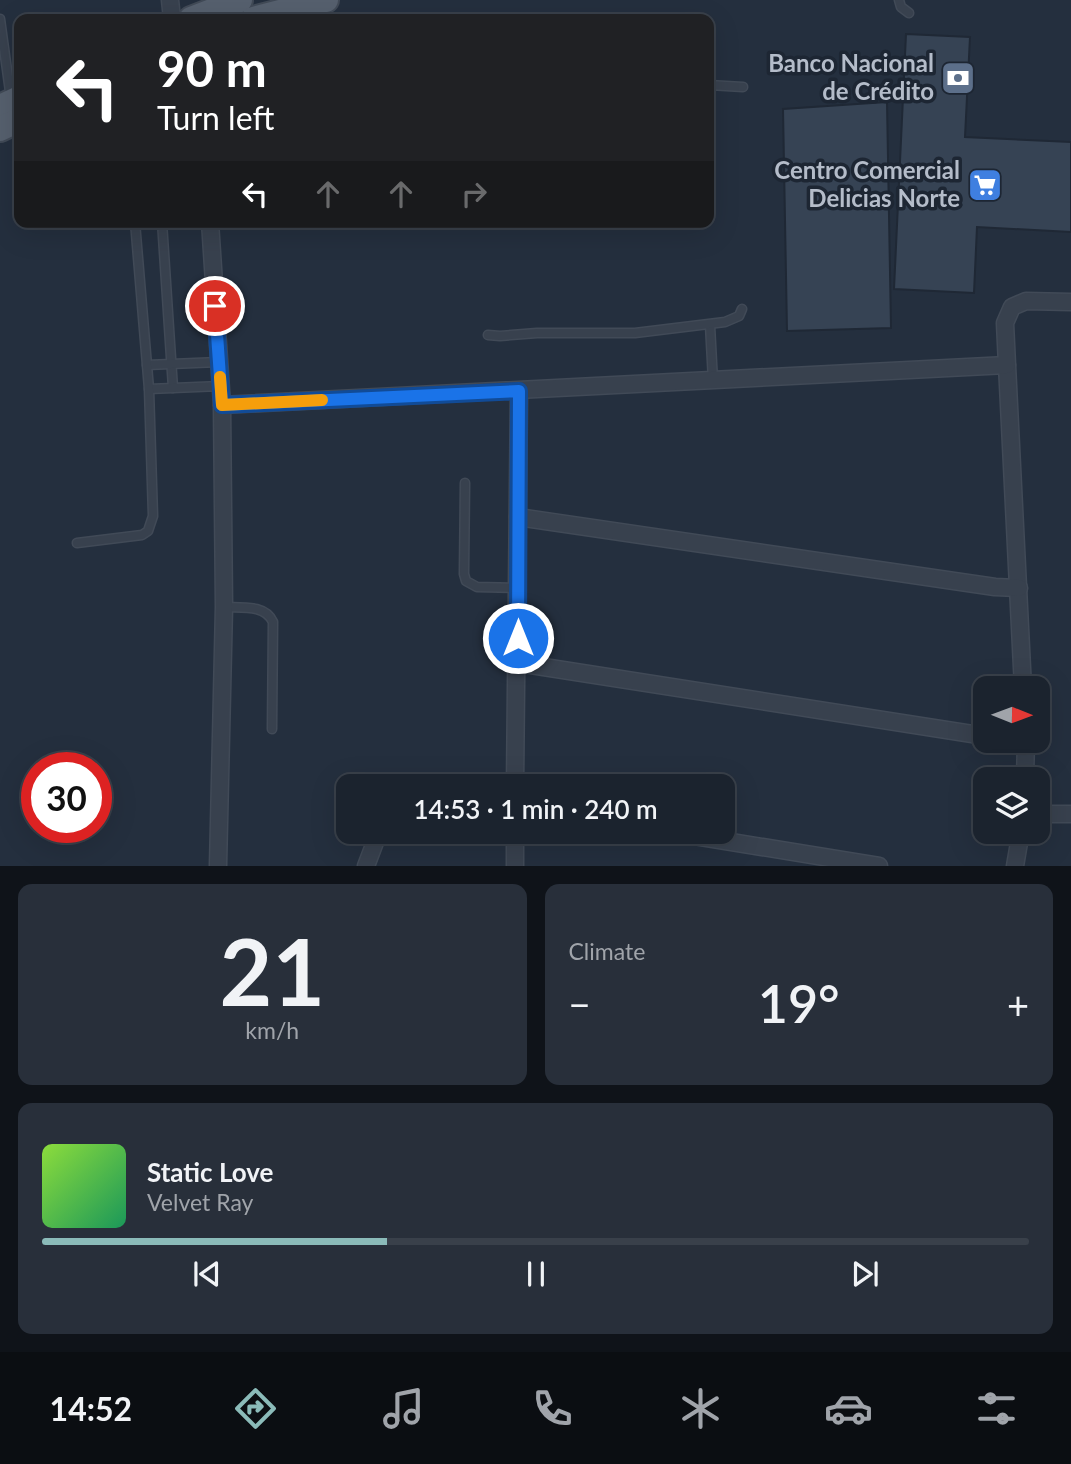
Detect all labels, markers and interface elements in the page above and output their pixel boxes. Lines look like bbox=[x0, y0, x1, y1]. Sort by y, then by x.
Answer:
text: 90 m bbox=[157, 39, 267, 97]
icon: left bbox=[42, 42, 133, 133]
place label: Banco Nacional de Crédito bbox=[768, 48, 934, 105]
bank icon: Banco Nacional de Crédito bbox=[939, 59, 977, 97]
text: Turn left bbox=[157, 98, 274, 137]
place label: Centro Comercial Delicias Norte bbox=[774, 155, 960, 212]
supermarket icon: Centro Comercial Delicias Norte bbox=[966, 166, 1004, 204]
icon: left bbox=[236, 175, 274, 213]
icon: ahead bbox=[309, 175, 347, 213]
icon: ahead bbox=[382, 175, 420, 213]
icon: right bbox=[455, 175, 493, 213]
pin bbox=[185, 276, 245, 336]
icon: arrive bbox=[196, 287, 234, 325]
position arrow bbox=[481, 601, 555, 675]
north arrow bbox=[973, 676, 1050, 752]
map controls bbox=[973, 676, 1050, 844]
speed limit sign: 30 bbox=[21, 752, 112, 843]
button: layers bbox=[973, 767, 1050, 844]
text: 14:53 · 1 min · 240 m bbox=[413, 793, 658, 825]
text: 21 bbox=[219, 916, 325, 1025]
text: Climate bbox=[569, 937, 645, 965]
text: 19° bbox=[758, 972, 840, 1034]
text: − bbox=[569, 981, 591, 1027]
text: + bbox=[1007, 981, 1029, 1027]
text: km/h bbox=[245, 1016, 299, 1044]
text: Static Love bbox=[147, 1156, 274, 1188]
text: Velvet Ray bbox=[147, 1188, 253, 1216]
icon: previous bbox=[188, 1255, 226, 1293]
icon: pause bbox=[517, 1255, 555, 1293]
icon: next bbox=[846, 1255, 884, 1293]
icon: directions bbox=[231, 1384, 280, 1433]
icon: music bbox=[379, 1384, 428, 1433]
icon: phone bbox=[528, 1384, 577, 1433]
icon: climate bbox=[676, 1384, 725, 1433]
icon: car bbox=[824, 1384, 873, 1433]
icon: filters bbox=[972, 1384, 1021, 1433]
text: 14:52 bbox=[50, 1389, 132, 1428]

